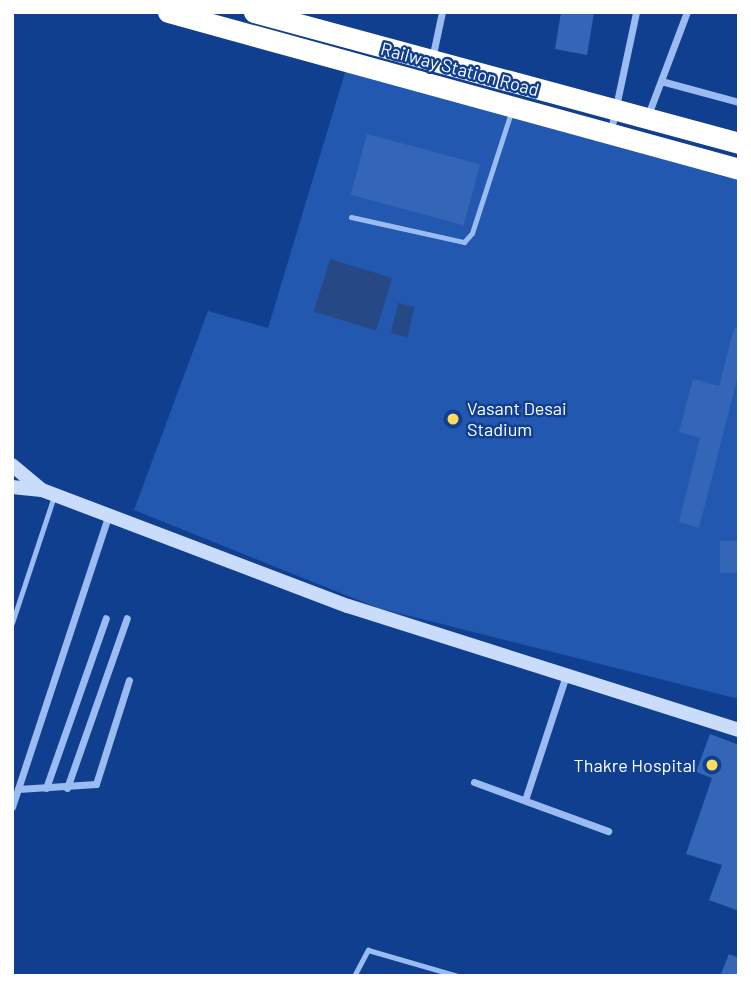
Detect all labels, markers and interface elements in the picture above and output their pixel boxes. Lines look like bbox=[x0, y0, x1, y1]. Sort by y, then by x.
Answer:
street label: Railway Station Road bbox=[379, 37, 541, 101]
place label: Vasant Desai Stadium bbox=[467, 398, 567, 440]
marker: Vasant Desai Stadium bbox=[445, 411, 461, 427]
place label: Thakre Hospital bbox=[574, 754, 696, 776]
marker: Thakre Hospital bbox=[702, 755, 722, 775]

